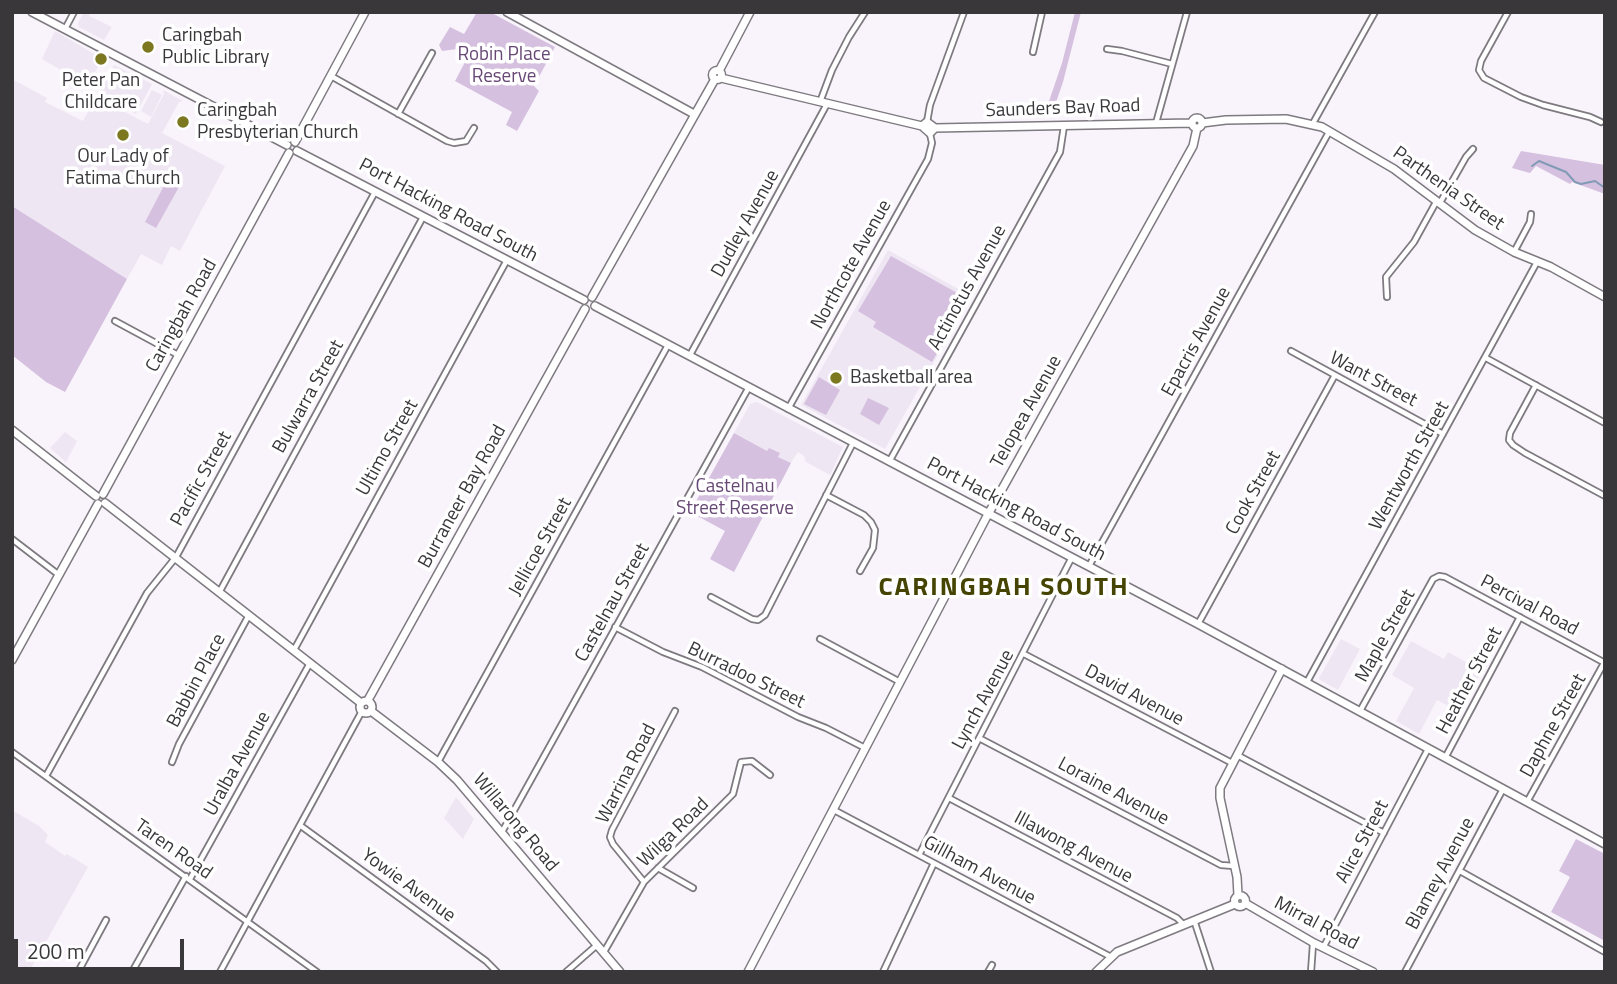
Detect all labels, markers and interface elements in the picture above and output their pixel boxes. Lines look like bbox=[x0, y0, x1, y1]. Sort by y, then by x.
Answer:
place label: Caringbah Public Library bbox=[162, 25, 269, 69]
marker: Caringbah Public Library bbox=[140, 39, 156, 55]
park label: Robin Place Reserve bbox=[457, 44, 551, 88]
marker: Peter Pan Childcare bbox=[93, 51, 109, 67]
place label: Peter Pan Childcare bbox=[62, 70, 140, 114]
street label: Saunders Bay Road bbox=[985, 95, 1141, 123]
place label: Caringbah Presbyterian Church bbox=[197, 100, 358, 144]
marker: Caringbah Presbyterian Church bbox=[175, 114, 191, 130]
marker: Our Lady of Fatima Church bbox=[115, 127, 131, 143]
street label: Parthenia Street bbox=[1388, 142, 1508, 236]
place label: Our Lady of Fatima Church bbox=[66, 146, 180, 190]
street label: Port Hacking Road South bbox=[355, 154, 541, 268]
street label: Dudley Avenue bbox=[707, 166, 785, 282]
street label: Northcote Avenue bbox=[807, 196, 897, 334]
street label: Actinotus Avenue bbox=[924, 221, 1012, 355]
street label: Caringbah Road bbox=[142, 256, 222, 376]
street label: Epacris Avenue bbox=[1158, 283, 1236, 401]
street label: Bulwarra Street bbox=[269, 336, 349, 458]
street label: Want Street bbox=[1325, 347, 1421, 413]
street label: Telopea Avenue bbox=[987, 352, 1067, 472]
place label: Basketball area bbox=[850, 367, 973, 389]
marker: Basketball area bbox=[828, 370, 844, 386]
street label: Ultimo Street bbox=[352, 396, 424, 500]
street label: Wentworth Street bbox=[1365, 398, 1455, 534]
street label: Burraneer Bay Road bbox=[414, 421, 512, 573]
street label: Pacific Street bbox=[167, 428, 237, 530]
street label: Cook Street bbox=[1222, 447, 1286, 539]
street label: Port Hacking Road South bbox=[923, 453, 1109, 567]
park label: Castelnau Street Reserve bbox=[676, 476, 794, 520]
street label: Jellicoe Street bbox=[505, 494, 577, 600]
street label: Castelnau Street bbox=[571, 540, 655, 666]
street label: Percival Road bbox=[1476, 571, 1582, 641]
district label: CARINGBAH SOUTH bbox=[880, 573, 1128, 605]
street label: Maple Street bbox=[1351, 586, 1421, 686]
street label: Heather Street bbox=[1432, 624, 1508, 738]
street label: Babbin Place bbox=[163, 630, 231, 732]
street label: Burradoo Street bbox=[684, 638, 808, 714]
street label: Lynch Avenue bbox=[948, 646, 1020, 754]
street label: David Avenue bbox=[1081, 660, 1187, 732]
street label: Daphne Street bbox=[1516, 670, 1592, 782]
street label: Uralba Avenue bbox=[200, 708, 276, 820]
street label: Warrina Road bbox=[592, 721, 662, 827]
street label: Loraine Avenue bbox=[1053, 753, 1173, 831]
street label: Willarong Road bbox=[467, 769, 563, 877]
street label: Wilga Road bbox=[634, 794, 714, 872]
street label: Alice Street bbox=[1332, 797, 1394, 887]
street label: Illawong Avenue bbox=[1010, 807, 1136, 889]
street label: Blamey Avenue bbox=[1402, 814, 1480, 934]
street label: Taren Road bbox=[130, 815, 216, 885]
street label: Gillham Avenue bbox=[919, 832, 1039, 910]
street label: Yowie Avenue bbox=[357, 844, 459, 928]
street label: Mirral Road bbox=[1270, 892, 1362, 956]
scale bar bbox=[18, 925, 187, 969]
text: 200 m bbox=[27, 935, 84, 967]

